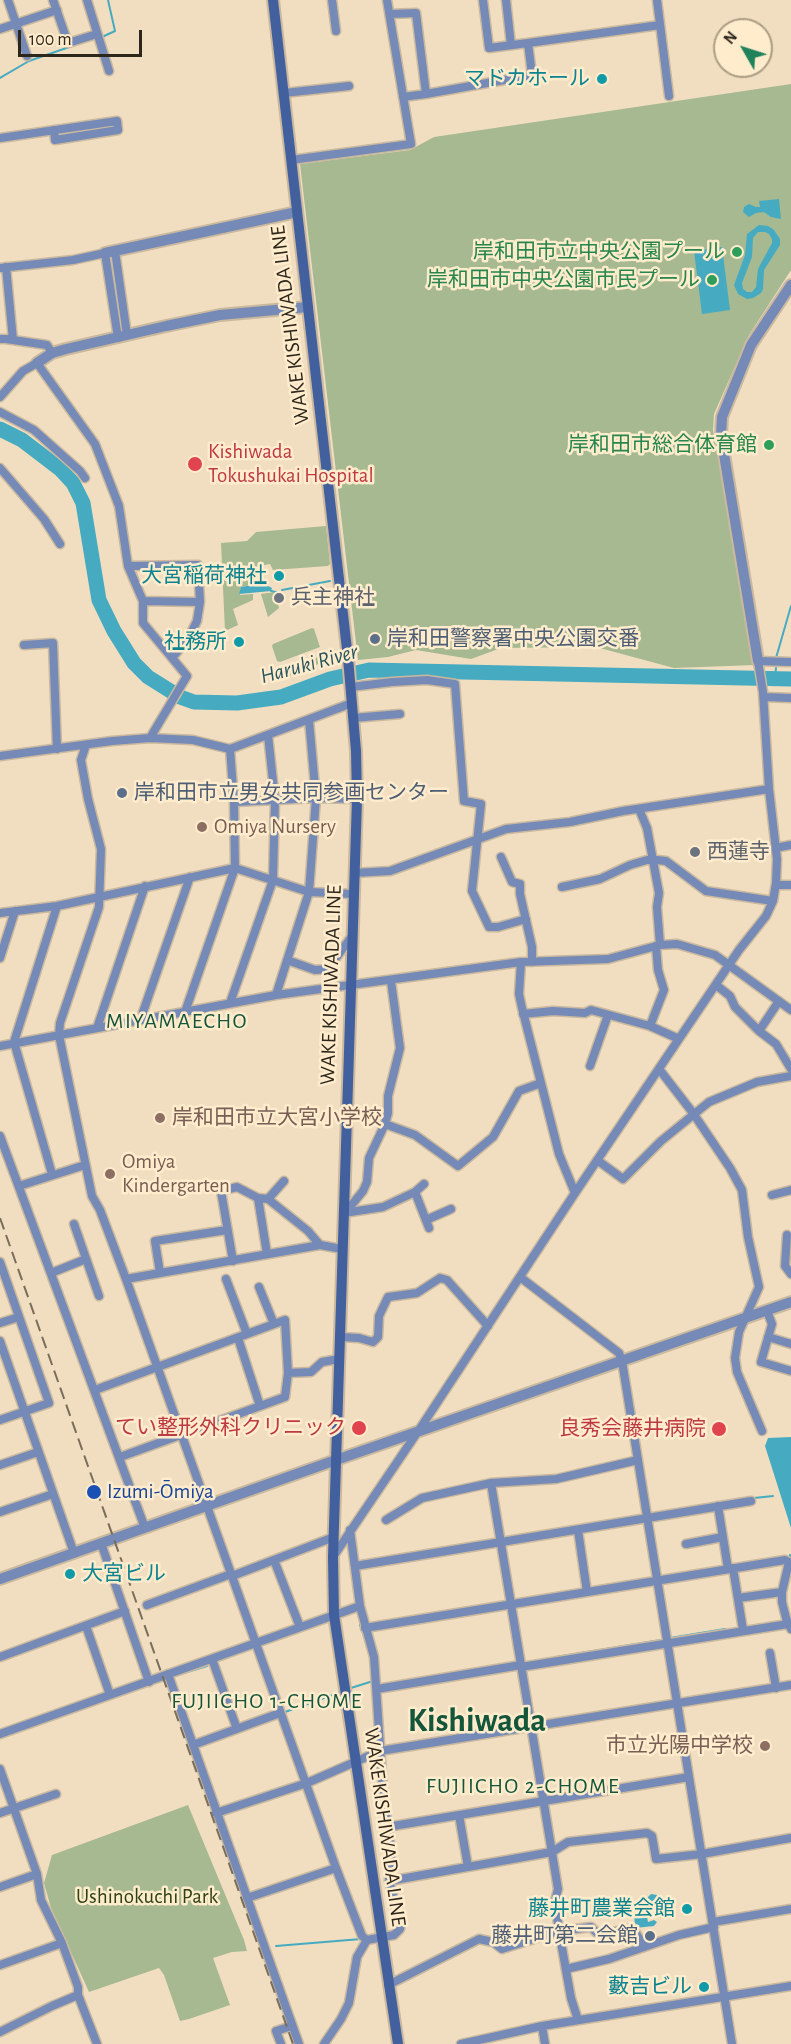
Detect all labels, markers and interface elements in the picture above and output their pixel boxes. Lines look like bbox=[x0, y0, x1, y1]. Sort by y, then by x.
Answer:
scale bar bbox=[21, 18, 146, 56]
north arrow bbox=[713, 18, 773, 78]
text: N bbox=[721, 29, 740, 47]
text: 100 m bbox=[29, 31, 72, 49]
place label: マドカホール bbox=[464, 66, 590, 92]
marker: マドカホール bbox=[595, 72, 609, 86]
street label: WAKE KISHIWADA LINE bbox=[265, 224, 315, 426]
place label: 岸和田市立中央公園プール bbox=[473, 239, 725, 265]
marker: 岸和田市立中央公園プール bbox=[730, 245, 744, 259]
place label: 岸和田市中央公園市民プール bbox=[427, 267, 700, 293]
marker: 岸和田市中央公園市民プール bbox=[705, 273, 719, 287]
place label: 岸和田市総合体育館 bbox=[568, 432, 757, 458]
marker: 岸和田市総合体育館 bbox=[762, 438, 776, 452]
place label: Kishiwada Tokushukai Hospital bbox=[208, 439, 374, 489]
marker: Kishiwada Tokushukai Hospital bbox=[186, 455, 204, 473]
place label: 大宮稲荷神社 bbox=[141, 563, 267, 589]
marker: 大宮稲荷神社 bbox=[272, 569, 286, 583]
place label: 兵主神社 bbox=[291, 585, 375, 611]
marker: 兵主神社 bbox=[272, 591, 286, 605]
place label: 岸和田警察署中央公園交番 bbox=[387, 626, 639, 652]
place label: 社務所 bbox=[164, 629, 227, 655]
marker: 岸和田警察署中央公園交番 bbox=[368, 632, 382, 646]
marker: 社務所 bbox=[232, 635, 246, 649]
water label: Haruki River bbox=[257, 638, 361, 690]
place label: 岸和田市立男女共同参画センター bbox=[134, 780, 449, 806]
marker: 岸和田市立男女共同参画センター bbox=[115, 786, 129, 800]
place label: Omiya Nursery bbox=[214, 814, 336, 840]
marker: Omiya Nursery bbox=[195, 820, 209, 834]
place label: 西蓮寺 bbox=[707, 839, 770, 865]
marker: 西蓮寺 bbox=[688, 845, 702, 859]
street label: WAKE KISHIWADA LINE bbox=[315, 884, 347, 1086]
district label: MIYAMAECHO bbox=[106, 1008, 248, 1034]
place label: 岸和田市立大宮小学校 bbox=[172, 1105, 382, 1131]
marker: 岸和田市立大宮小学校 bbox=[153, 1111, 167, 1125]
place label: Omiya Kindergarten bbox=[122, 1149, 230, 1199]
marker: Omiya Kindergarten bbox=[103, 1167, 117, 1181]
place label: てい整形外科クリニック bbox=[115, 1415, 346, 1441]
place label: 良秀会藤井病院 bbox=[559, 1416, 706, 1442]
marker: てい整形外科クリニック bbox=[350, 1419, 368, 1437]
marker: 良秀会藤井病院 bbox=[710, 1420, 728, 1438]
place label: Izumi-Ōmiya bbox=[107, 1479, 214, 1505]
marker: Izumi-Ōmiya bbox=[85, 1483, 103, 1501]
place label: 大宮ビル bbox=[82, 1561, 166, 1587]
marker: 大宮ビル bbox=[63, 1567, 77, 1581]
district label: FUJIICHO 1-CHOME bbox=[171, 1688, 363, 1714]
district label: Kishiwada bbox=[408, 1701, 546, 1741]
street label: WAKE KISHIWADA LINE bbox=[359, 1726, 411, 1928]
place label: 市立光陽中学校 bbox=[606, 1733, 753, 1759]
marker: 市立光陽中学校 bbox=[758, 1739, 772, 1753]
district label: FUJIICHO 2-CHOME bbox=[426, 1773, 620, 1799]
park label: Ushinokuchi Park bbox=[76, 1884, 218, 1910]
place label: 藤井町農業会館 bbox=[528, 1896, 675, 1922]
marker: 藤井町農業会館 bbox=[680, 1902, 694, 1916]
place label: 藤井町第二会館 bbox=[491, 1923, 638, 1949]
marker: 藤井町第二会館 bbox=[643, 1929, 657, 1943]
place label: 藪吉ビル bbox=[608, 1974, 692, 2000]
marker: 藪吉ビル bbox=[697, 1980, 711, 1994]

